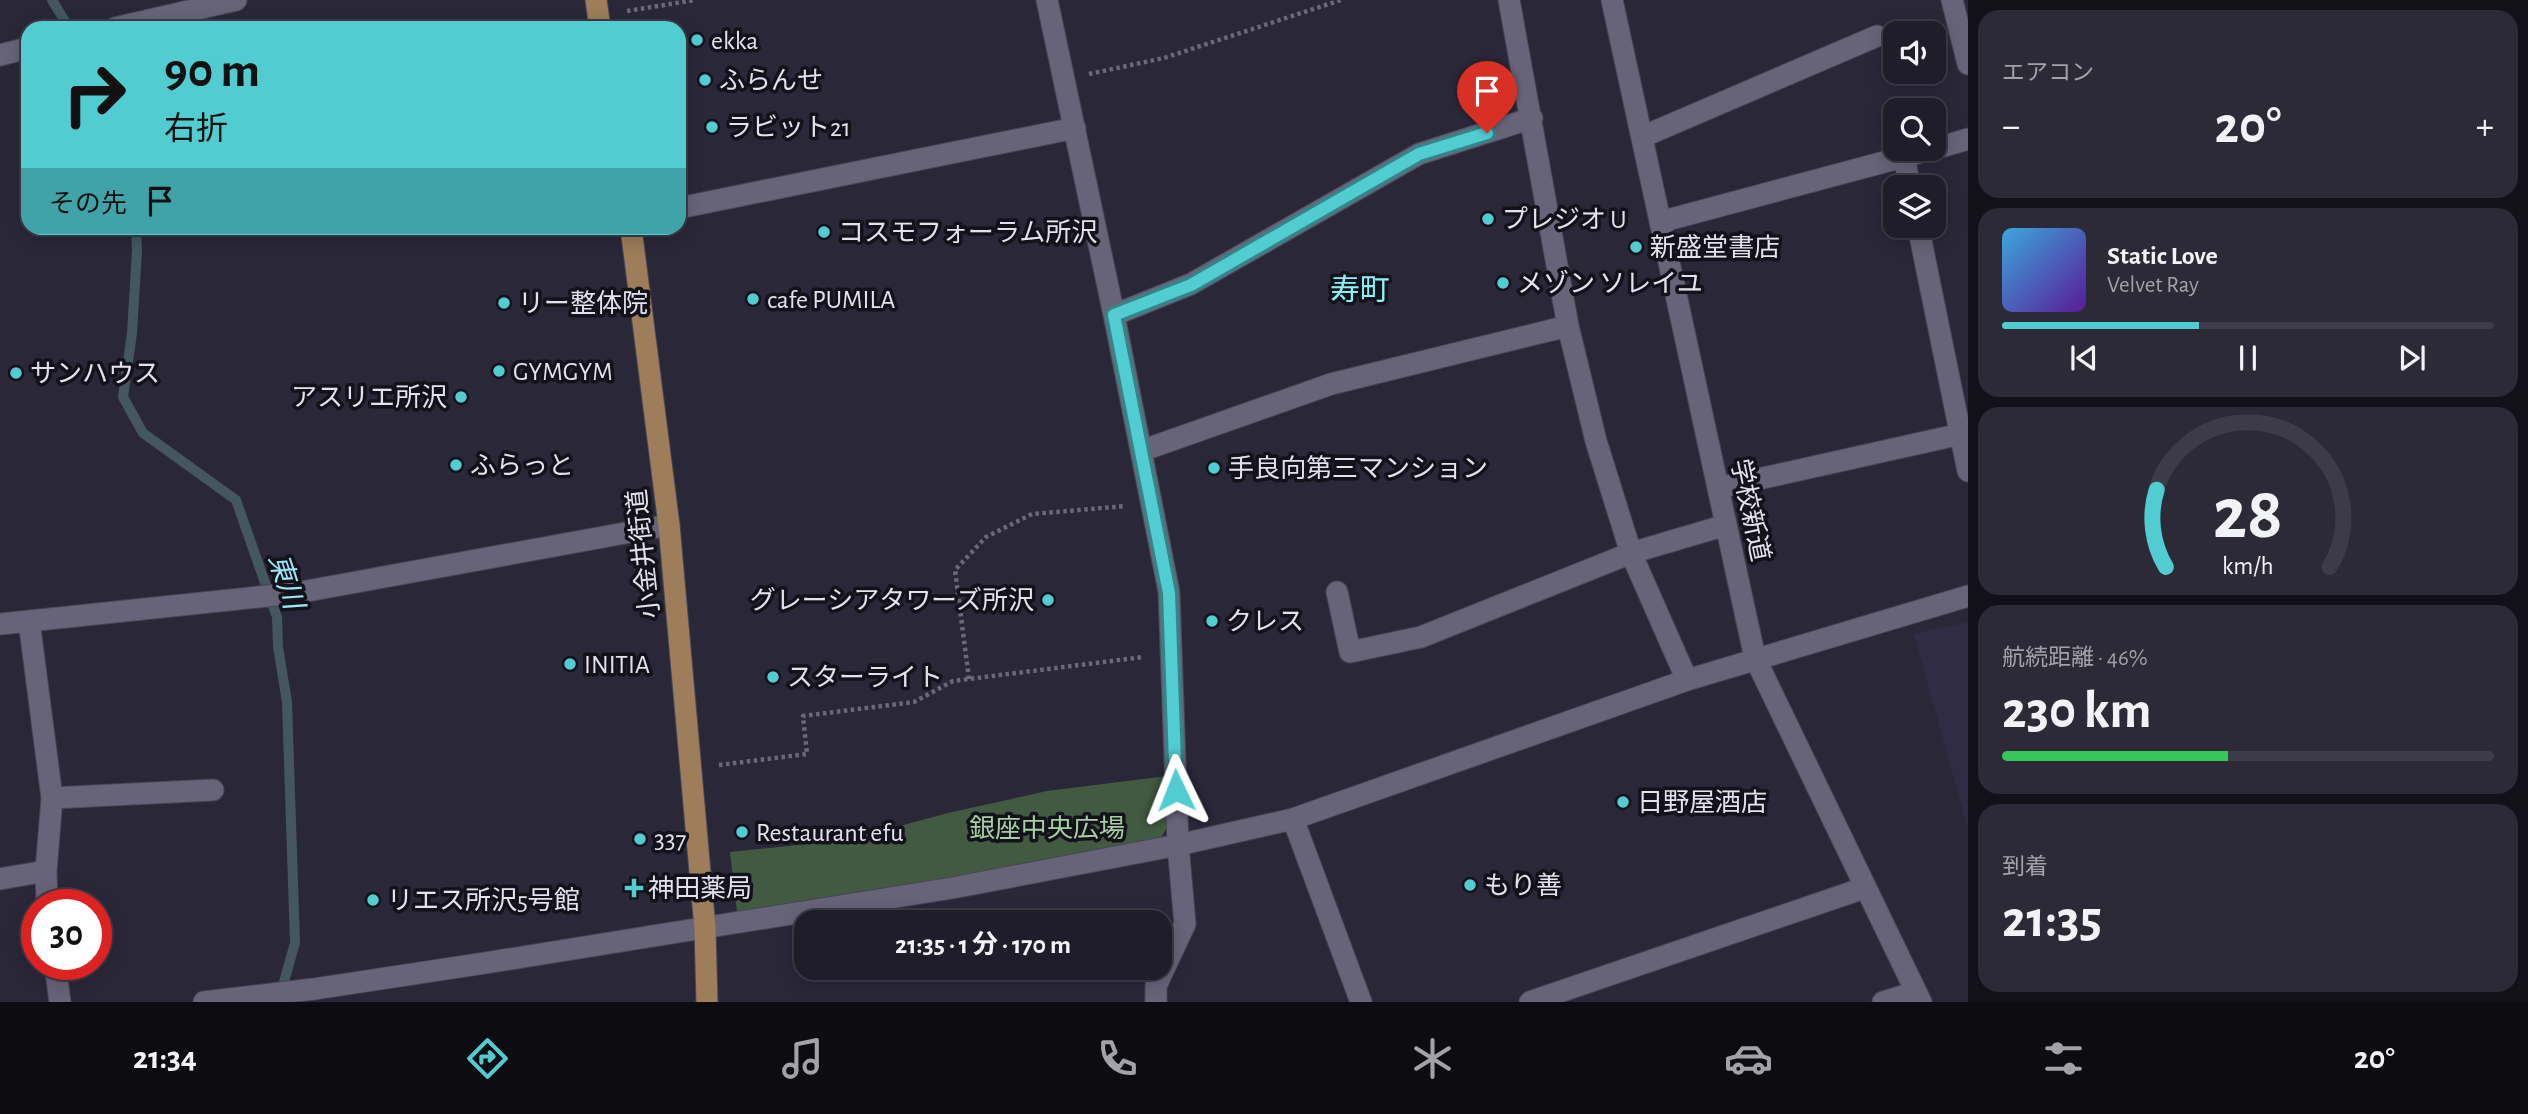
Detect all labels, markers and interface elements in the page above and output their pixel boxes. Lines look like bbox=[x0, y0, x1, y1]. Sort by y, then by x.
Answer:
map controls bbox=[1883, 21, 1946, 238]
button: sound bbox=[1883, 21, 1946, 84]
place label: ekka bbox=[711, 28, 758, 54]
marker: ekka bbox=[689, 32, 705, 48]
text: 90 m bbox=[164, 47, 260, 96]
icon: right bbox=[49, 49, 140, 140]
pin bbox=[1457, 61, 1517, 133]
text: エアコン bbox=[2002, 62, 2094, 85]
place label: ふらんせ bbox=[719, 68, 823, 94]
marker: ふらんせ bbox=[697, 72, 713, 88]
icon: arrive bbox=[1468, 72, 1506, 110]
button: search bbox=[1883, 98, 1946, 161]
text: 20° bbox=[2215, 100, 2281, 152]
text: − bbox=[2002, 108, 2020, 146]
text: + bbox=[2476, 108, 2494, 146]
text: 右折 bbox=[164, 113, 228, 145]
place label: ラビット21 bbox=[726, 114, 851, 141]
marker: ラビット21 bbox=[704, 119, 720, 135]
button: layers bbox=[1883, 175, 1946, 238]
icon: arrive bbox=[141, 182, 179, 220]
text: その先 bbox=[49, 191, 127, 217]
place label: プレジオ U bbox=[1502, 206, 1627, 233]
marker: プレジオ U bbox=[1480, 211, 1496, 227]
place label: コスモフォーラム所沢 bbox=[838, 219, 1097, 246]
marker: コスモフォーラム所沢 bbox=[816, 224, 832, 240]
place label: 新盛堂書店 bbox=[1650, 234, 1780, 261]
marker: 新盛堂書店 bbox=[1628, 239, 1644, 255]
text: Static Love bbox=[2107, 243, 2218, 269]
place label: メゾン ソレイユ bbox=[1517, 269, 1703, 297]
district label: 寿町 bbox=[1330, 274, 1390, 306]
text: Velvet Ray bbox=[2107, 274, 2199, 297]
marker: メゾン ソレイユ bbox=[1495, 275, 1511, 291]
place label: cafe PUMILA bbox=[767, 287, 895, 313]
place label: リー整体院 bbox=[518, 290, 648, 317]
marker: cafe PUMILA bbox=[745, 291, 761, 307]
marker: リー整体院 bbox=[496, 295, 512, 311]
icon: previous bbox=[2065, 339, 2103, 377]
icon: pause bbox=[2229, 339, 2267, 377]
icon: next bbox=[2393, 339, 2431, 377]
place label: GYMGYM bbox=[513, 359, 613, 385]
place label: サンハウス bbox=[30, 361, 160, 387]
marker: GYMGYM bbox=[491, 363, 507, 379]
marker: サンハウス bbox=[8, 365, 24, 381]
place label: アスリエ所沢 bbox=[291, 384, 447, 411]
marker: アスリエ所沢 bbox=[453, 389, 469, 405]
place label: ふらっと bbox=[470, 453, 574, 479]
place label: 手良向第三マンション bbox=[1228, 455, 1488, 482]
street label: 学校新道 bbox=[1726, 456, 1776, 564]
marker: ふらっと bbox=[448, 457, 464, 473]
marker: 手良向第三マンション bbox=[1206, 460, 1222, 476]
text: 28 bbox=[2213, 479, 2283, 552]
street label: 小金井街道 bbox=[623, 488, 664, 620]
water label: 東川 bbox=[263, 550, 310, 615]
text: km/h bbox=[2222, 554, 2274, 579]
place label: グレーシアタワーズ所沢 bbox=[750, 586, 1034, 614]
marker: グレーシアタワーズ所沢 bbox=[1040, 592, 1056, 608]
place label: クレス bbox=[1226, 609, 1304, 635]
marker: クレス bbox=[1204, 613, 1220, 629]
text: 航続距離 · 46% bbox=[2002, 647, 2148, 670]
place label: INITIA bbox=[584, 652, 650, 678]
marker: INITIA bbox=[562, 656, 578, 672]
place label: スターライト bbox=[787, 664, 943, 691]
marker: スターライト bbox=[765, 669, 781, 685]
text: 230 km bbox=[2002, 685, 2152, 737]
position arrow bbox=[1139, 753, 1213, 827]
place label: 日野屋酒店 bbox=[1637, 789, 1767, 816]
marker: 日野屋酒店 bbox=[1615, 794, 1631, 810]
park label: 銀座中央広場 bbox=[969, 814, 1125, 842]
place label: Restaurant efu bbox=[756, 820, 903, 846]
marker: Restaurant efu bbox=[734, 824, 750, 840]
place label: 337 bbox=[654, 827, 686, 853]
marker: 337 bbox=[632, 831, 648, 847]
text: 到着 bbox=[2002, 856, 2048, 879]
place label: もり善 bbox=[1484, 872, 1562, 899]
place label: 神田薬局 bbox=[648, 875, 752, 902]
marker: もり善 bbox=[1462, 877, 1478, 893]
marker: 神田薬局 bbox=[626, 880, 642, 896]
place label: リエス所沢5号館 bbox=[387, 887, 580, 914]
speed limit sign: 30 bbox=[21, 889, 112, 980]
marker: リエス所沢5号館 bbox=[365, 892, 381, 908]
text: 21:35 bbox=[2002, 894, 2102, 946]
text: 21:35 · 1 分 · 170 m bbox=[895, 932, 1071, 958]
icon: directions bbox=[463, 1034, 512, 1083]
icon: music bbox=[778, 1034, 827, 1083]
icon: phone bbox=[1093, 1034, 1142, 1083]
icon: climate bbox=[1408, 1034, 1457, 1083]
icon: car bbox=[1724, 1034, 1773, 1083]
icon: filters bbox=[2039, 1034, 2088, 1083]
text: 21:34 bbox=[133, 1042, 197, 1074]
text: 20° bbox=[2354, 1042, 2395, 1074]

